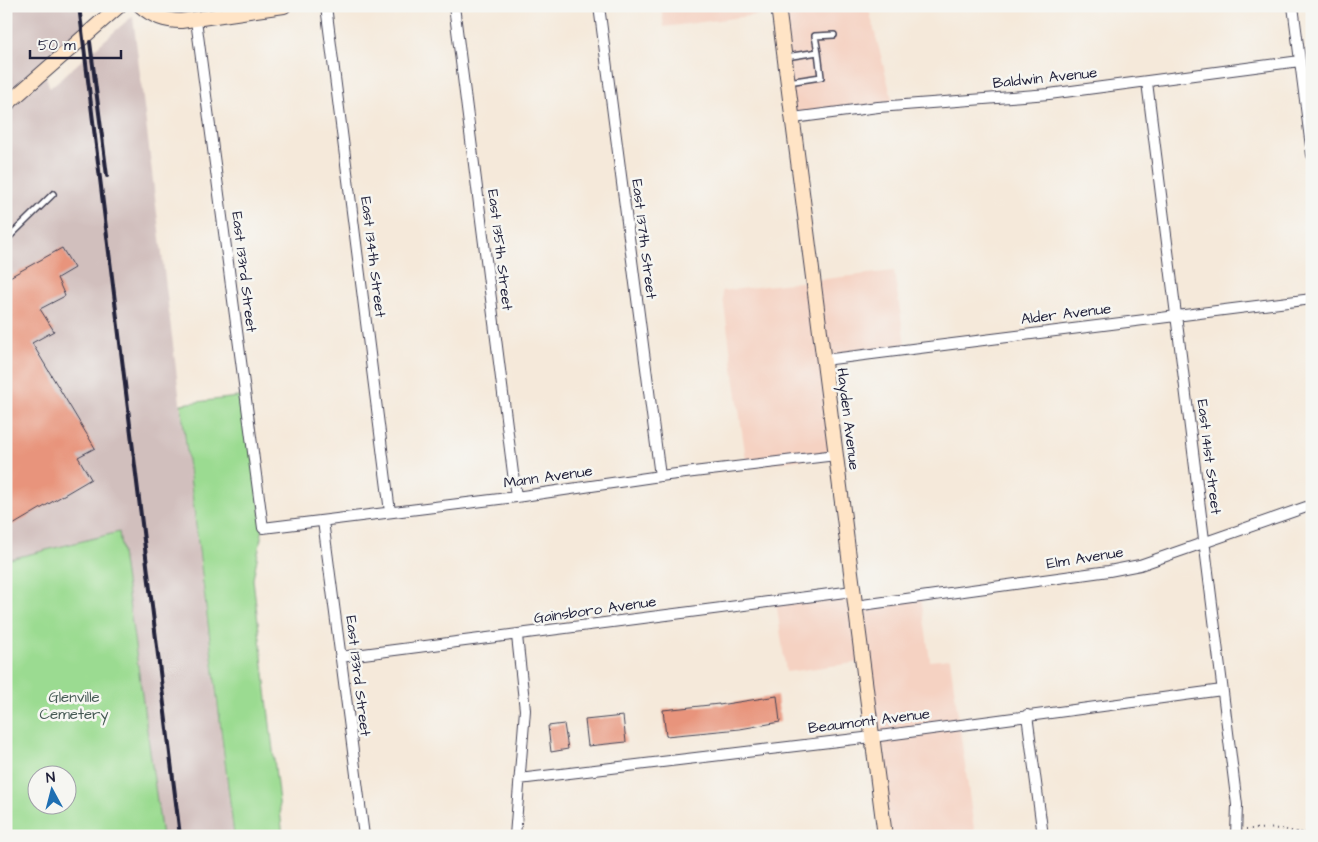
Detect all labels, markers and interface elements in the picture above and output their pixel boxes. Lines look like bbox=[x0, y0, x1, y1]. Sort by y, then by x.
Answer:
scale bar bbox=[30, 28, 121, 60]
text: 50 m bbox=[38, 35, 76, 56]
street label: Baldwin Avenue bbox=[992, 62, 1098, 94]
street label: East 137th Street bbox=[626, 178, 662, 300]
street label: East 135th Street bbox=[482, 188, 518, 312]
street label: East 134th Street bbox=[355, 195, 391, 319]
street label: East 133rd Street bbox=[226, 210, 262, 334]
street label: Alder Avenue bbox=[1020, 298, 1112, 330]
street label: Hayden Avenue bbox=[830, 367, 865, 472]
street label: East 141st Street bbox=[1192, 398, 1226, 516]
street label: Mann Avenue bbox=[502, 460, 594, 494]
street label: Elm Avenue bbox=[1045, 542, 1125, 574]
street label: Gainsboro Avenue bbox=[532, 591, 658, 629]
street label: East 133rd Street bbox=[340, 614, 376, 738]
park label: Glenville Cemetery bbox=[39, 687, 109, 726]
street label: Beaumont Avenue bbox=[807, 703, 931, 739]
north arrow bbox=[28, 764, 78, 814]
text: N bbox=[45, 768, 56, 789]

